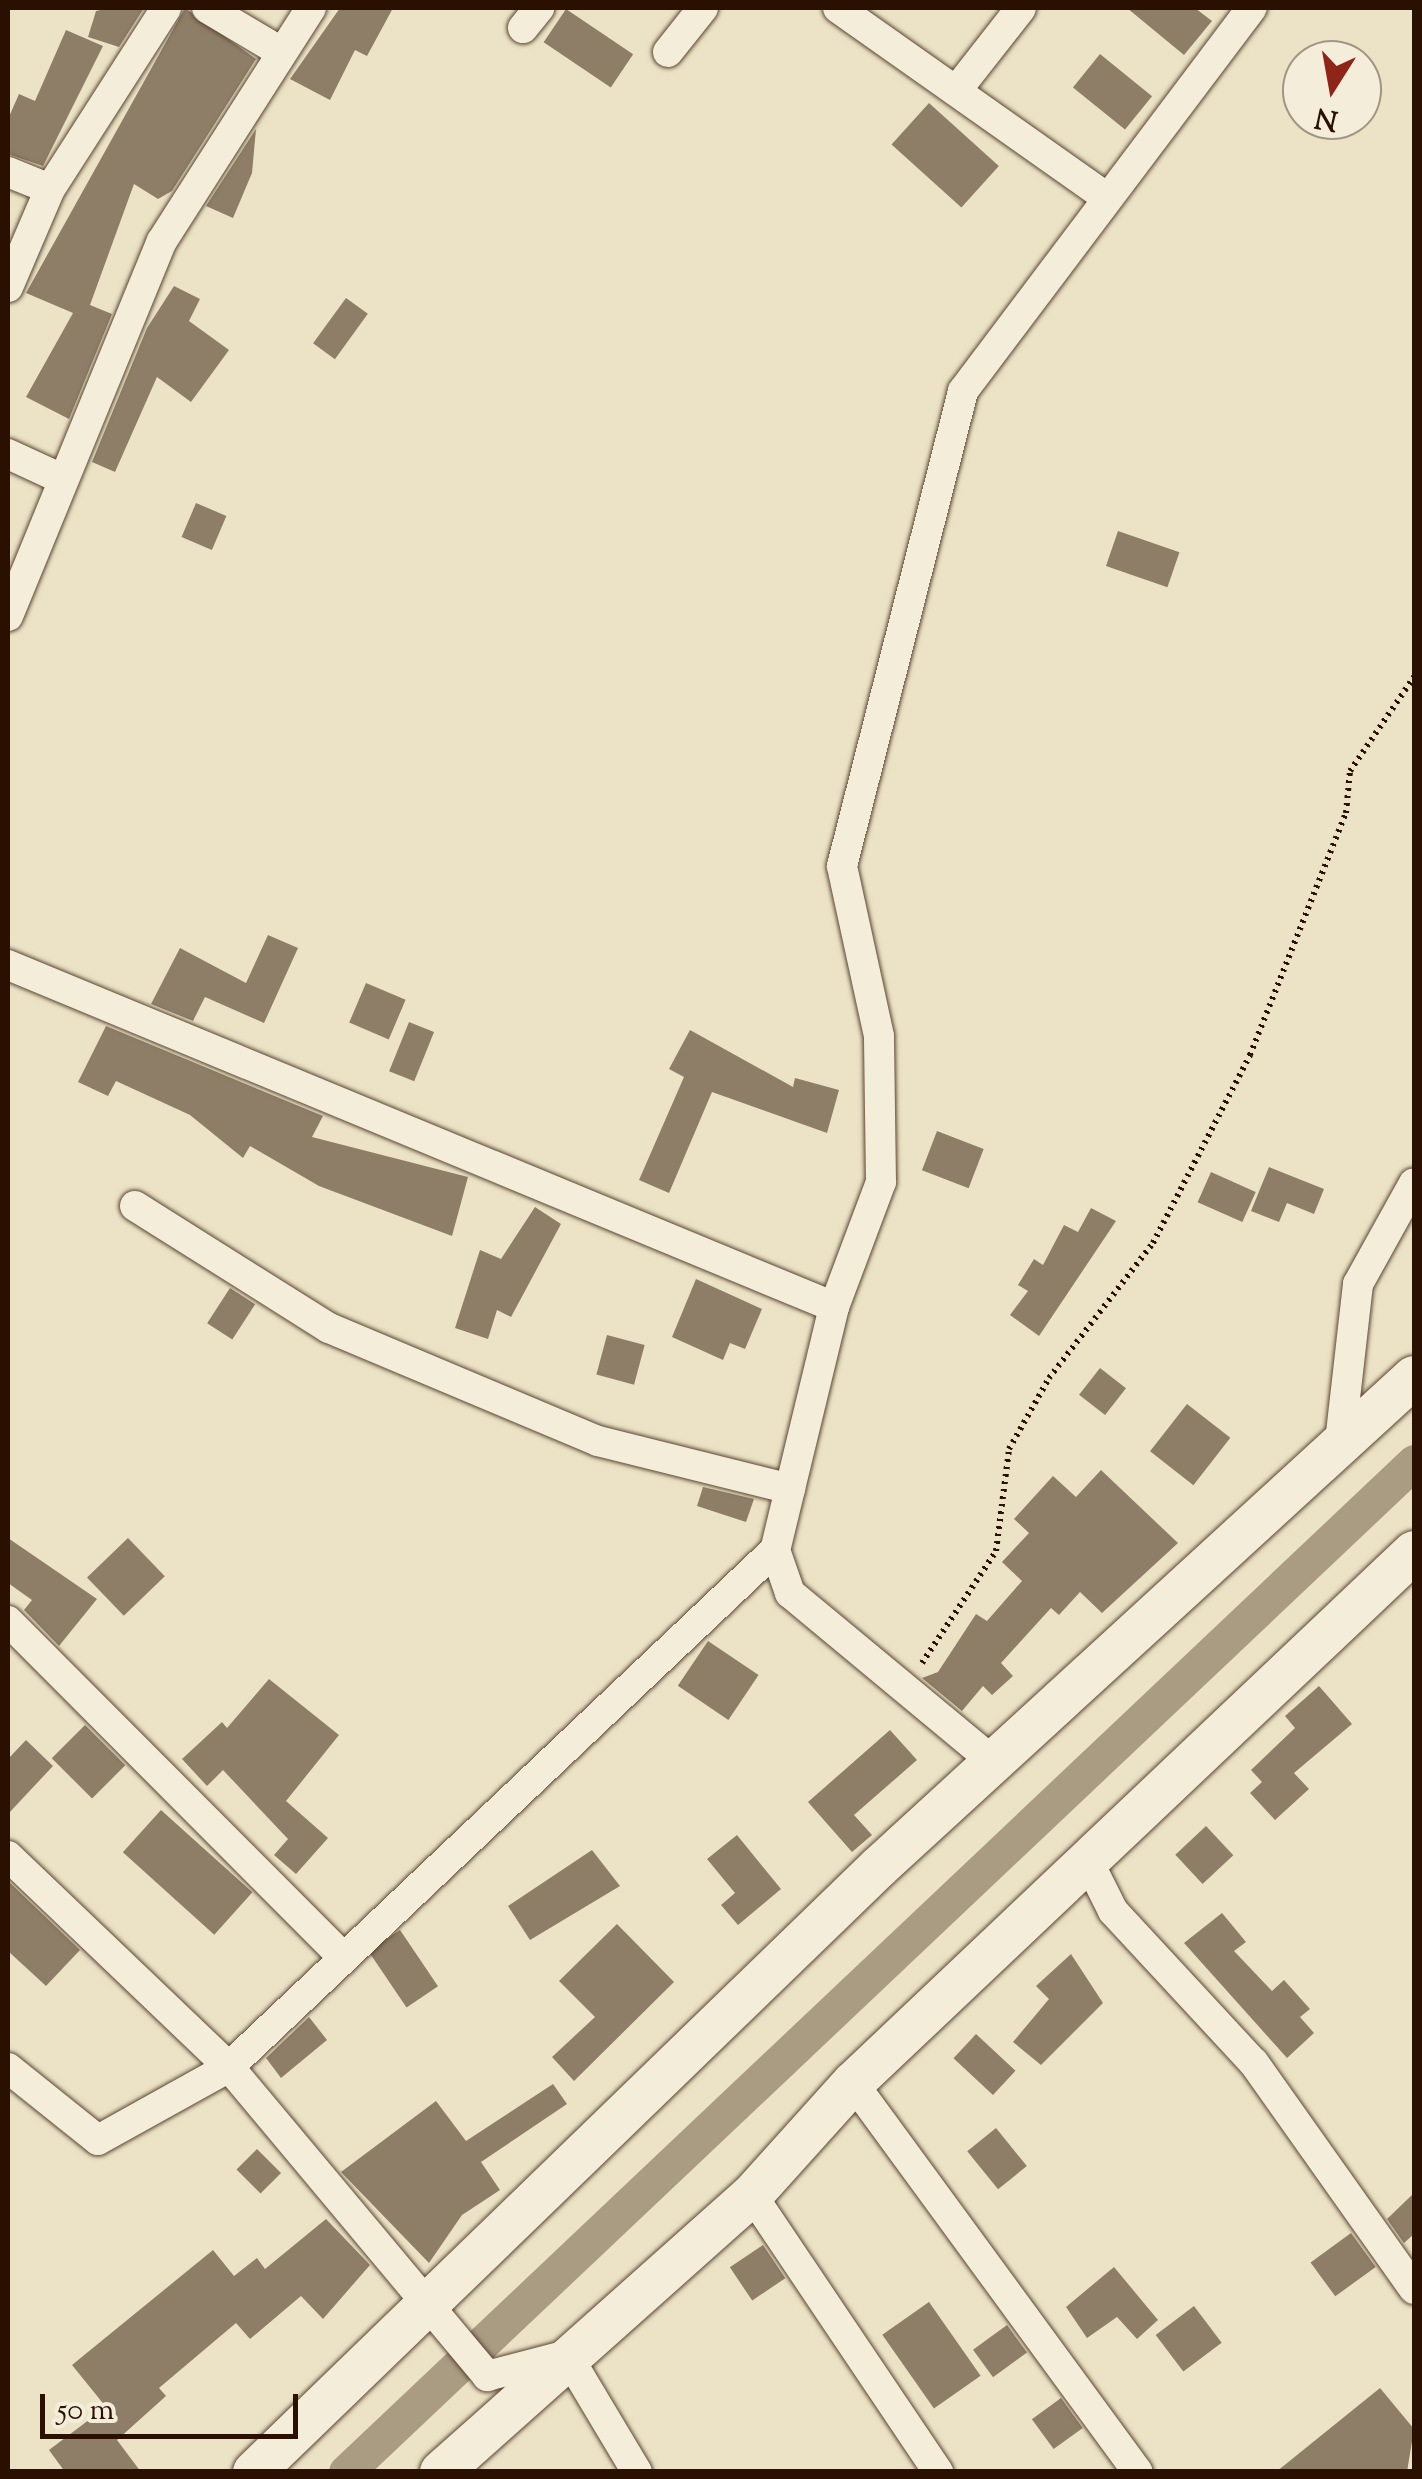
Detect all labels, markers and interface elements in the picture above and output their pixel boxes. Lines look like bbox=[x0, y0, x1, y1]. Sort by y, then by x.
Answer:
north arrow bbox=[1282, 40, 1382, 140]
text: N bbox=[1312, 96, 1341, 139]
scale bar bbox=[45, 2374, 302, 2436]
text: 50 m bbox=[57, 2390, 114, 2433]

